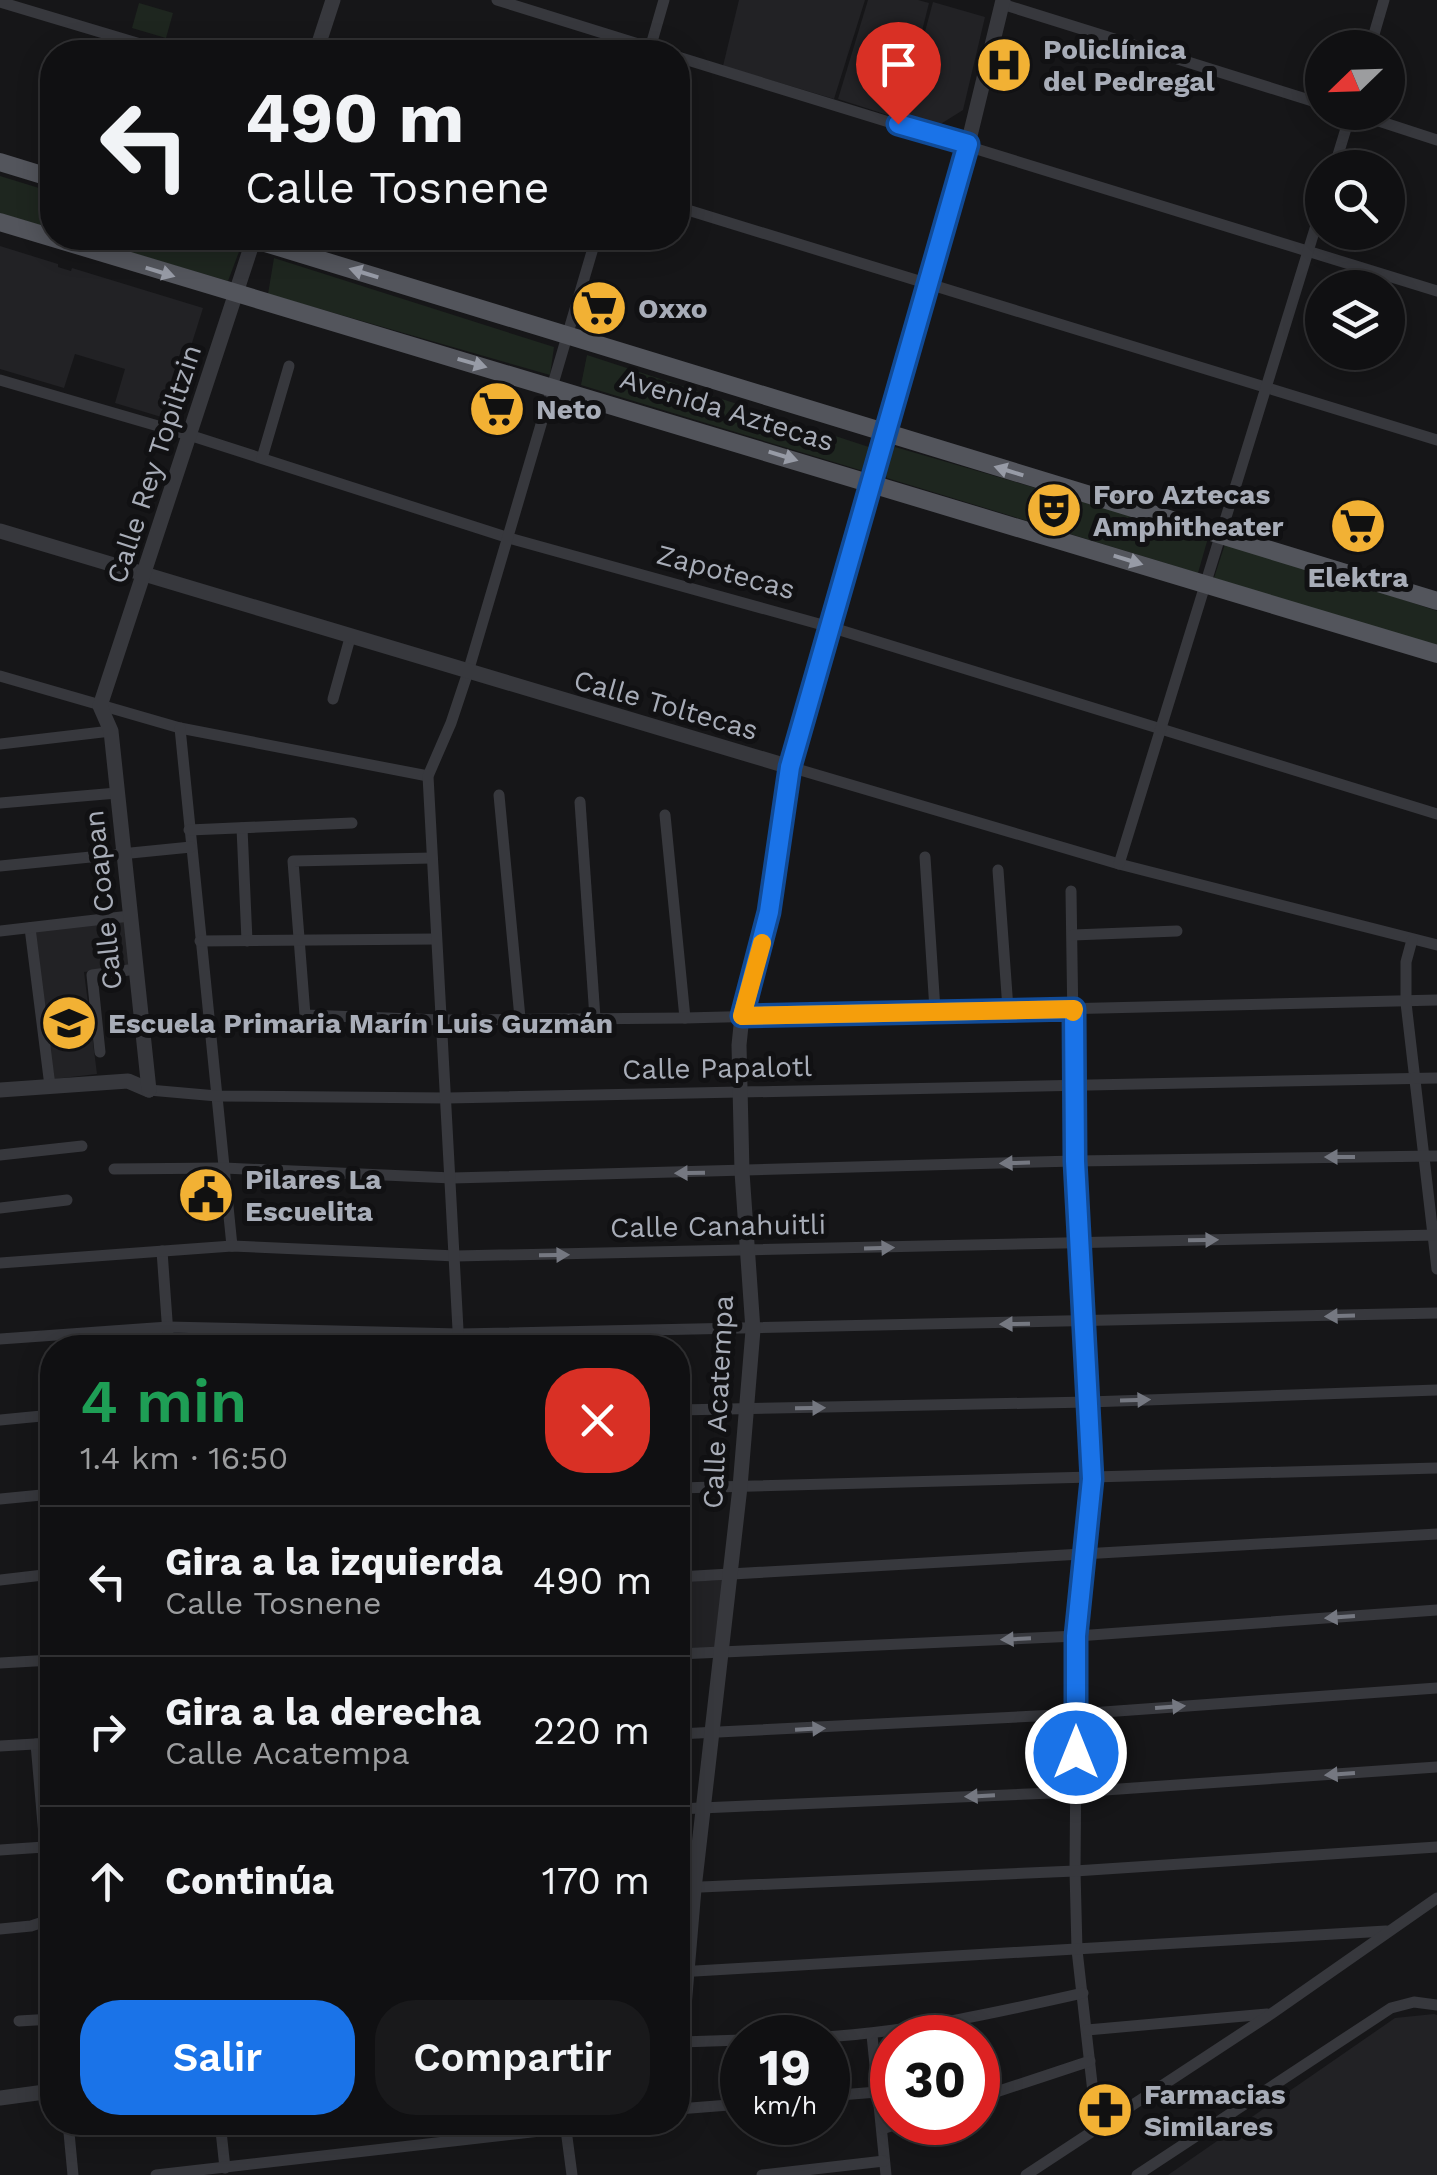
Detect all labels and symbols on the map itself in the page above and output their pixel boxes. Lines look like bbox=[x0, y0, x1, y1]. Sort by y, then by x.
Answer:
pin bbox=[856, 22, 941, 125]
north arrow bbox=[1305, 30, 1405, 130]
place label: Policlínica del Pedregal bbox=[1043, 33, 1216, 98]
hospital icon: Policlínica del Pedregal bbox=[974, 35, 1034, 95]
one-way arrow bbox=[145, 265, 176, 280]
one-way arrow bbox=[348, 265, 378, 280]
supermarket icon: Oxxo bbox=[569, 278, 629, 338]
place label: Oxxo bbox=[638, 292, 707, 325]
street label: Calle Rey Topiltzin bbox=[100, 340, 208, 588]
one-way arrow bbox=[457, 356, 488, 371]
street label: Avenida Aztecas bbox=[616, 362, 838, 458]
supermarket icon: Neto bbox=[467, 379, 527, 439]
place label: Neto bbox=[536, 393, 602, 426]
one-way arrow bbox=[769, 449, 799, 464]
one-way arrow bbox=[994, 462, 1024, 477]
place label: Foro Aztecas Amphitheater bbox=[1093, 478, 1284, 543]
theatre icon: Foro Aztecas Amphitheater bbox=[1024, 480, 1084, 540]
supermarket icon: Elektra bbox=[1328, 496, 1388, 556]
street label: Zapotecas bbox=[653, 538, 799, 606]
one-way arrow bbox=[1113, 554, 1143, 569]
place label: Elektra bbox=[1308, 561, 1409, 594]
street label: Calle Toltecas bbox=[570, 663, 762, 747]
street label: Calle Coapan bbox=[77, 809, 129, 991]
school or university icon: Escuela Primaria Marín Luis Guzmán bbox=[39, 993, 99, 1053]
place label: Escuela Primaria Marín Luis Guzmán bbox=[108, 1007, 613, 1040]
street label: Calle Papalotl bbox=[622, 1050, 813, 1086]
one-way arrow bbox=[1323, 1149, 1355, 1165]
one-way arrow bbox=[998, 1156, 1030, 1172]
place label: Pilares La Escuelita bbox=[245, 1163, 382, 1228]
public building icon: Pilares La Escuelita bbox=[176, 1165, 236, 1225]
one-way arrow bbox=[673, 1166, 705, 1182]
street label: Calle Canahuitli bbox=[610, 1208, 826, 1244]
one-way arrow bbox=[1188, 1232, 1220, 1248]
one-way arrow bbox=[863, 1239, 895, 1255]
one-way arrow bbox=[538, 1246, 570, 1262]
street label: Calle Acatempa bbox=[696, 1294, 740, 1510]
one-way arrow bbox=[1323, 1308, 1355, 1324]
one-way arrow bbox=[998, 1317, 1030, 1333]
one-way arrow bbox=[1119, 1392, 1151, 1408]
one-way arrow bbox=[794, 1399, 826, 1415]
one-way arrow bbox=[1323, 1609, 1355, 1625]
one-way arrow bbox=[999, 1631, 1031, 1647]
one-way arrow bbox=[1154, 1699, 1186, 1715]
position arrow bbox=[1024, 1701, 1128, 1805]
one-way arrow bbox=[795, 1721, 827, 1737]
one-way arrow bbox=[1323, 1766, 1355, 1782]
one-way arrow bbox=[964, 1789, 996, 1805]
speed limit sign: 30 bbox=[870, 2015, 1000, 2145]
place label: Farmacias Similares bbox=[1144, 2078, 1286, 2143]
pharmacy icon: Farmacias Similares bbox=[1075, 2080, 1135, 2140]

